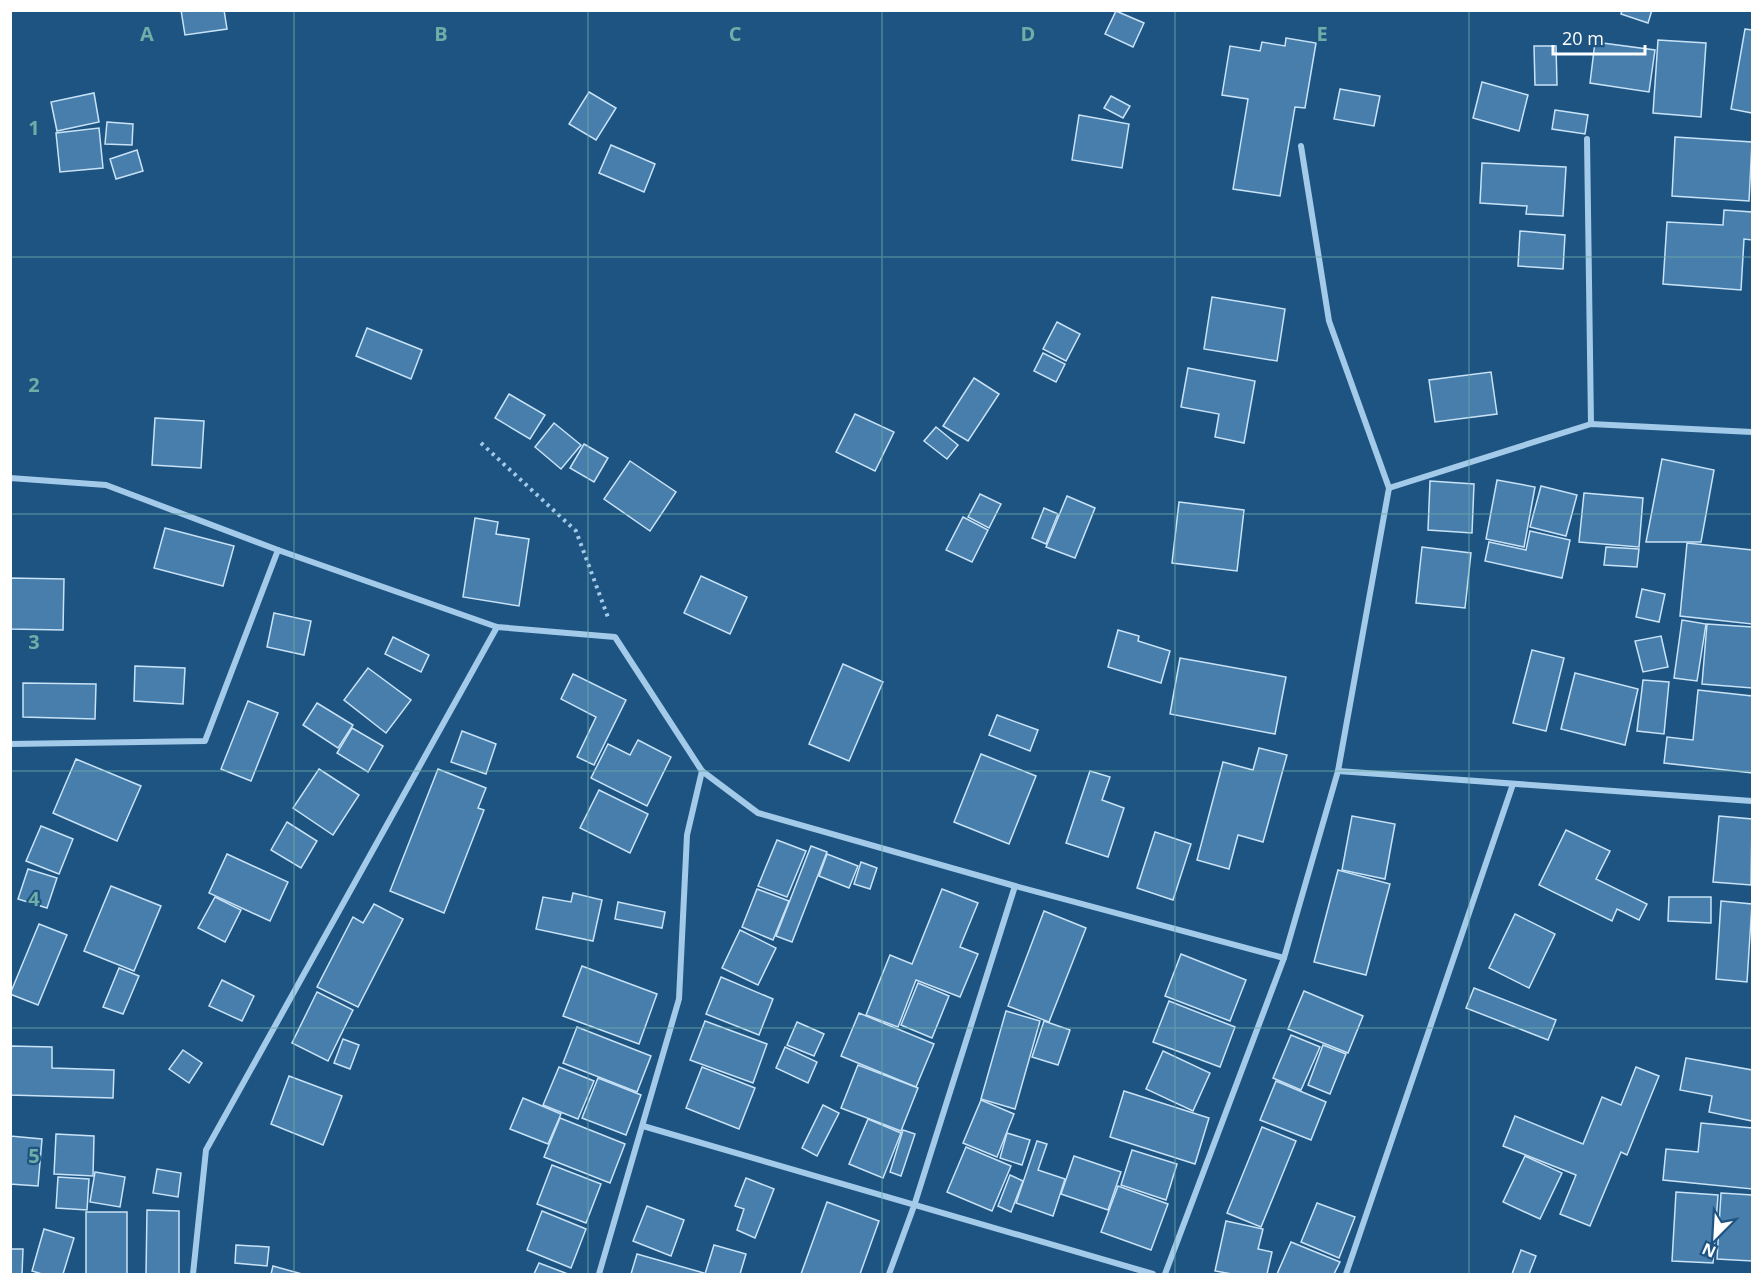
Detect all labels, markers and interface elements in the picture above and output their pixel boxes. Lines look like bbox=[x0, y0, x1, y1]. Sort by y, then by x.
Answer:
scale bar bbox=[1553, 18, 1644, 56]
text: A bbox=[140, 20, 154, 47]
text: B bbox=[434, 20, 448, 47]
text: C bbox=[729, 20, 742, 47]
text: D bbox=[1021, 20, 1035, 47]
text: E bbox=[1316, 20, 1328, 47]
text: 20 m bbox=[1562, 26, 1604, 50]
text: 1 bbox=[28, 114, 40, 141]
text: 2 bbox=[28, 371, 40, 398]
text: 3 bbox=[28, 628, 40, 655]
text: 4 bbox=[28, 885, 40, 912]
text: 5 bbox=[28, 1142, 40, 1169]
north arrow bbox=[1685, 1207, 1745, 1267]
text: N bbox=[1698, 1238, 1719, 1263]

